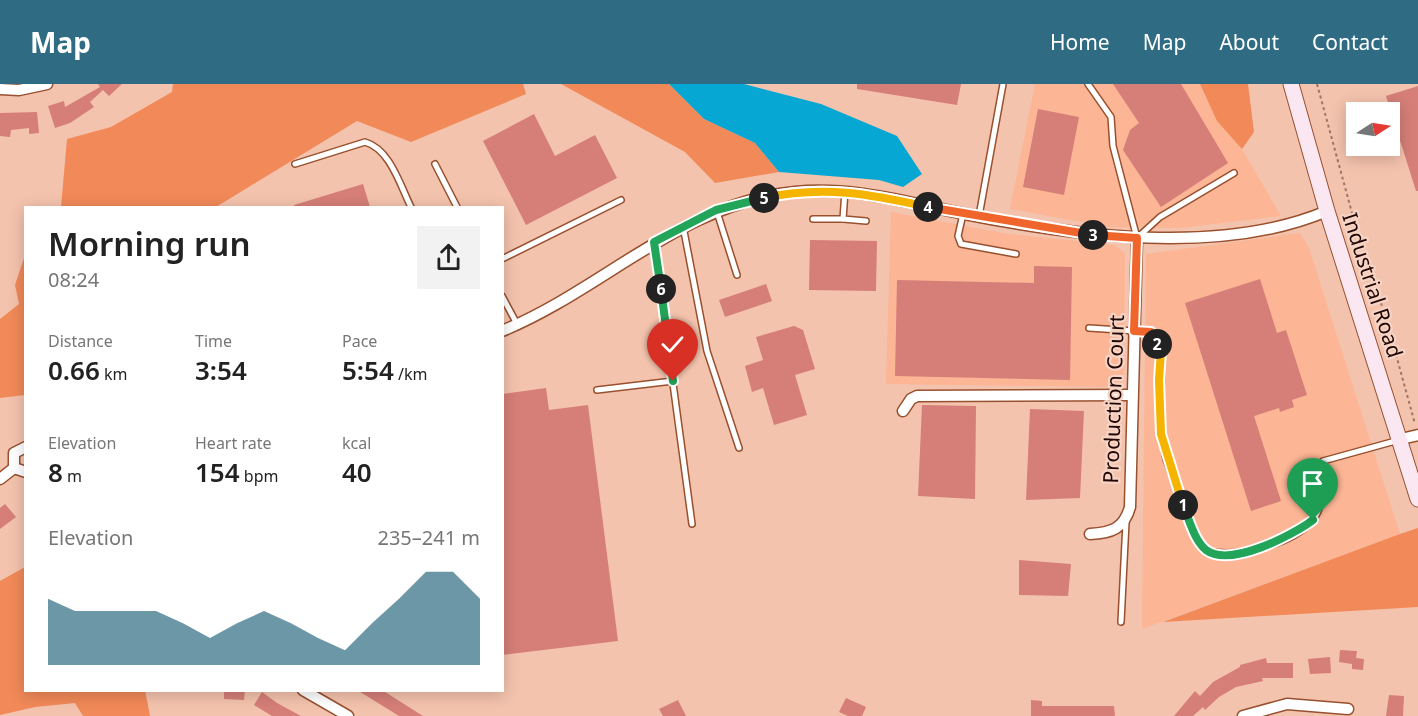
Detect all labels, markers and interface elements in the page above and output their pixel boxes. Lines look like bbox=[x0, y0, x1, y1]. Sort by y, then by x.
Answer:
text: Map bbox=[30, 23, 91, 61]
text: Home bbox=[1050, 28, 1110, 56]
text: Map bbox=[1143, 28, 1186, 56]
text: About bbox=[1219, 28, 1279, 56]
text: Contact bbox=[1312, 28, 1388, 56]
north arrow bbox=[1346, 102, 1400, 156]
map controls bbox=[1346, 102, 1400, 156]
pin: 5 bbox=[749, 183, 779, 213]
text: 5 bbox=[759, 187, 769, 209]
pin: 4 bbox=[913, 192, 943, 222]
text: 4 bbox=[923, 196, 933, 218]
street label: Industrial Road bbox=[1336, 209, 1410, 361]
pin: 3 bbox=[1078, 220, 1108, 250]
text: Morning run bbox=[48, 221, 250, 266]
text: 3 bbox=[1088, 224, 1098, 246]
button: share bbox=[417, 226, 480, 289]
text: 08:24 bbox=[48, 266, 99, 293]
pin: 6 bbox=[646, 274, 676, 304]
text: 6 bbox=[656, 278, 666, 300]
street label: Production Court bbox=[1096, 314, 1130, 484]
pin bbox=[647, 319, 698, 381]
icon: check bbox=[656, 328, 689, 361]
pin: 2 bbox=[1142, 329, 1172, 359]
text: Distance bbox=[48, 330, 113, 352]
text: Time bbox=[195, 330, 232, 352]
text: Pace bbox=[342, 330, 377, 352]
text: 2 bbox=[1152, 333, 1162, 355]
text: 0.66 bbox=[48, 352, 100, 388]
text: 3:54 bbox=[195, 352, 247, 388]
text: 5:54 bbox=[342, 352, 394, 388]
text: km bbox=[100, 363, 127, 385]
text: /km bbox=[394, 363, 427, 385]
text: Elevation bbox=[48, 432, 116, 454]
text: Heart rate bbox=[195, 432, 271, 454]
text: kcal bbox=[342, 432, 371, 454]
text: 8 bbox=[48, 454, 63, 490]
text: 154 bbox=[195, 454, 240, 490]
text: 40 bbox=[342, 454, 372, 490]
pin bbox=[1287, 458, 1338, 520]
text: m bbox=[63, 465, 82, 487]
text: bpm bbox=[240, 465, 278, 487]
icon: arrive bbox=[1296, 467, 1329, 500]
pin: 1 bbox=[1168, 490, 1198, 520]
text: 1 bbox=[1178, 494, 1188, 516]
text: Elevation bbox=[48, 524, 133, 551]
text: 235–241 m bbox=[377, 524, 480, 551]

